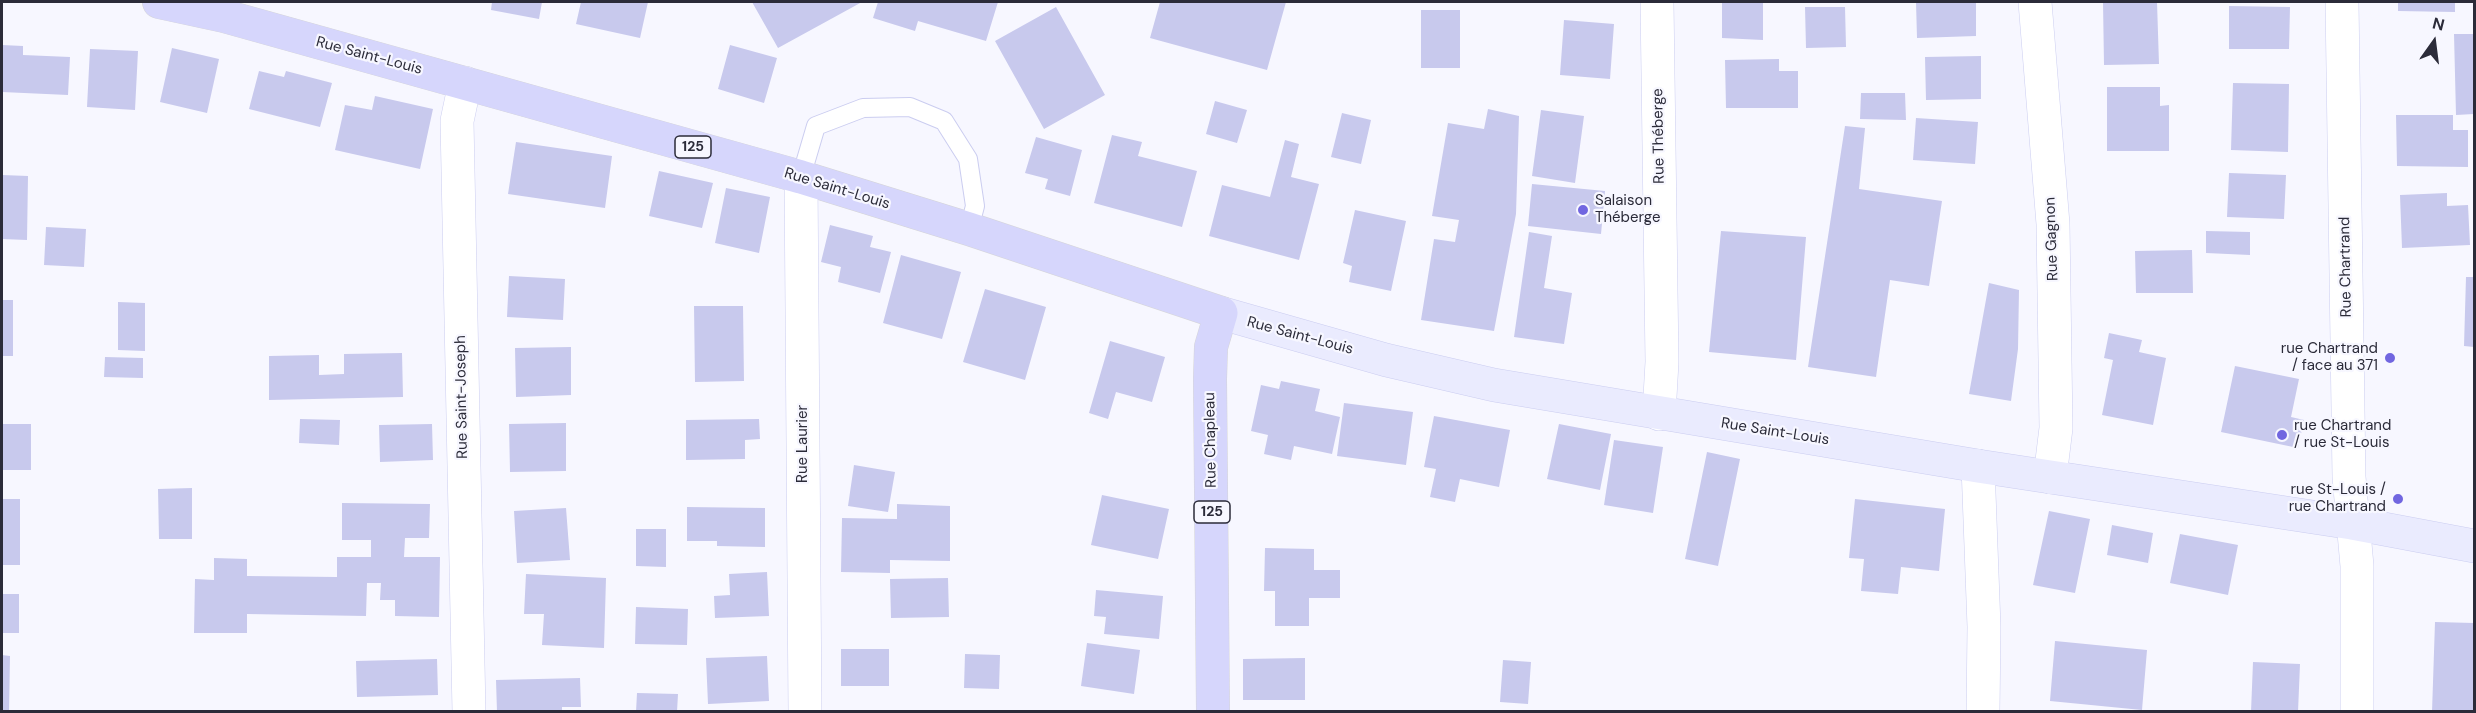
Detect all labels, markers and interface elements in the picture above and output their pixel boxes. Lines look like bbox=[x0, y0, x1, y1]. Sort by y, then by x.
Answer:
north arrow bbox=[2404, 12, 2464, 72]
text: N bbox=[2430, 12, 2447, 36]
street label: Rue Saint-Louis bbox=[314, 33, 424, 79]
street label: Rue Théberge bbox=[1649, 88, 1669, 184]
road number: 125 bbox=[675, 136, 711, 158]
street label: Rue Saint-Louis bbox=[782, 164, 892, 214]
place label: Salaison Théberge bbox=[1595, 192, 1660, 227]
street label: Rue Gagnon bbox=[2042, 197, 2062, 281]
marker: Salaison Théberge bbox=[1576, 203, 1590, 217]
street label: Rue Chartrand bbox=[2336, 216, 2356, 318]
street label: Rue Saint-Louis bbox=[1245, 313, 1355, 359]
street label: Rue Saint-Joseph bbox=[452, 335, 472, 459]
place label: rue Chartrand / face au 371 bbox=[2281, 340, 2378, 375]
marker: rue Chartrand / face au 371 bbox=[2383, 351, 2397, 365]
street label: Rue Chapleau bbox=[1201, 392, 1221, 488]
street label: Rue Laurier bbox=[794, 405, 812, 483]
street label: Rue Saint-Louis bbox=[1720, 415, 1830, 449]
place label: rue Chartrand / rue St-Louis bbox=[2294, 417, 2391, 452]
marker: rue Chartrand / rue St-Louis bbox=[2275, 428, 2289, 442]
place label: rue St-Louis / rue Chartrand bbox=[2289, 481, 2386, 516]
marker: rue St-Louis / rue Chartrand bbox=[2391, 492, 2405, 506]
road number: 125 bbox=[1194, 501, 1230, 523]

